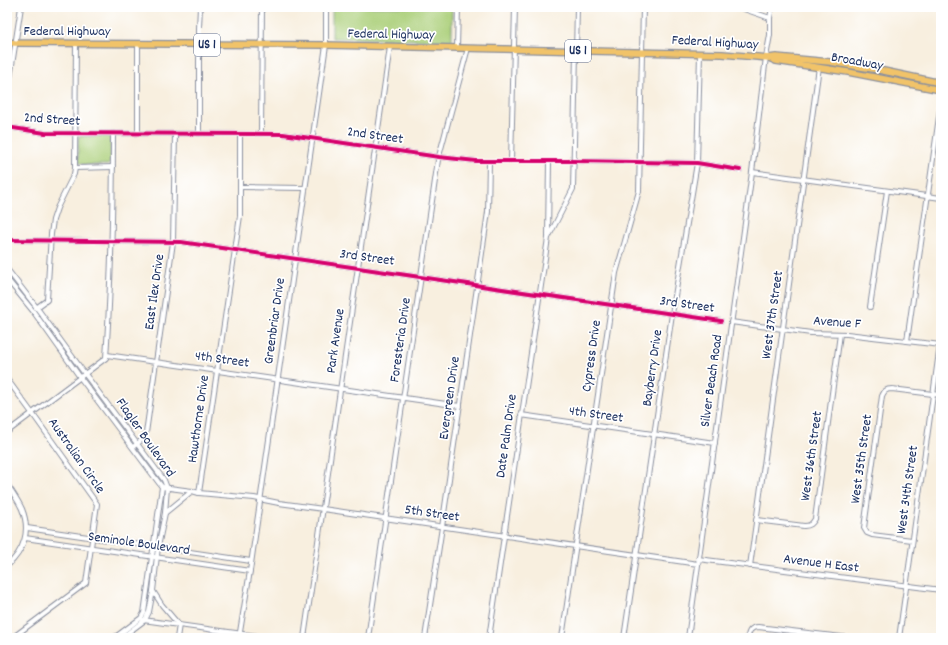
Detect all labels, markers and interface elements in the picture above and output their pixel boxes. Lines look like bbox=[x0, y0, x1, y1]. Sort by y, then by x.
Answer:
street label: Federal Highway bbox=[24, 22, 111, 42]
street label: Federal Highway bbox=[347, 24, 435, 46]
street label: Federal Highway bbox=[671, 31, 759, 55]
road number: US 1 bbox=[194, 34, 220, 56]
road number: US 1 bbox=[565, 40, 591, 62]
street label: Broadway bbox=[829, 48, 885, 76]
street label: 2nd Street bbox=[23, 108, 81, 132]
street label: 2nd Street bbox=[346, 122, 404, 150]
street label: 3rd Street bbox=[338, 244, 396, 272]
street label: East Ilex Drive bbox=[140, 253, 170, 331]
street label: West 37th Street bbox=[757, 270, 789, 360]
street label: Greenbriar Drive bbox=[259, 277, 291, 365]
street label: 3rd Street bbox=[658, 291, 716, 319]
street label: Foresteria Drive bbox=[385, 296, 417, 384]
street label: Park Avenue bbox=[322, 307, 350, 375]
street label: Avenue F bbox=[812, 311, 862, 335]
street label: Cypress Drive bbox=[577, 319, 607, 393]
street label: Bayberry Drive bbox=[638, 328, 668, 408]
street label: Silver Beach Road bbox=[696, 333, 728, 429]
street label: 4th Street bbox=[194, 346, 250, 374]
street label: Evergreen Drive bbox=[434, 355, 466, 441]
street label: Hawthorne Drive bbox=[183, 374, 215, 464]
street label: Date Palm Drive bbox=[491, 393, 523, 479]
street label: Flagler Boulevard bbox=[110, 394, 180, 482]
street label: 4th Street bbox=[568, 401, 624, 429]
street label: West 36th Street bbox=[796, 410, 828, 502]
street label: West 35th Street bbox=[846, 413, 878, 505]
street label: Australian Circle bbox=[42, 414, 110, 498]
street label: West 34th Street bbox=[892, 444, 924, 536]
street label: 5th Street bbox=[403, 500, 461, 528]
street label: Seminole Boulevard bbox=[87, 527, 191, 561]
street label: Avenue H East bbox=[782, 549, 860, 579]

